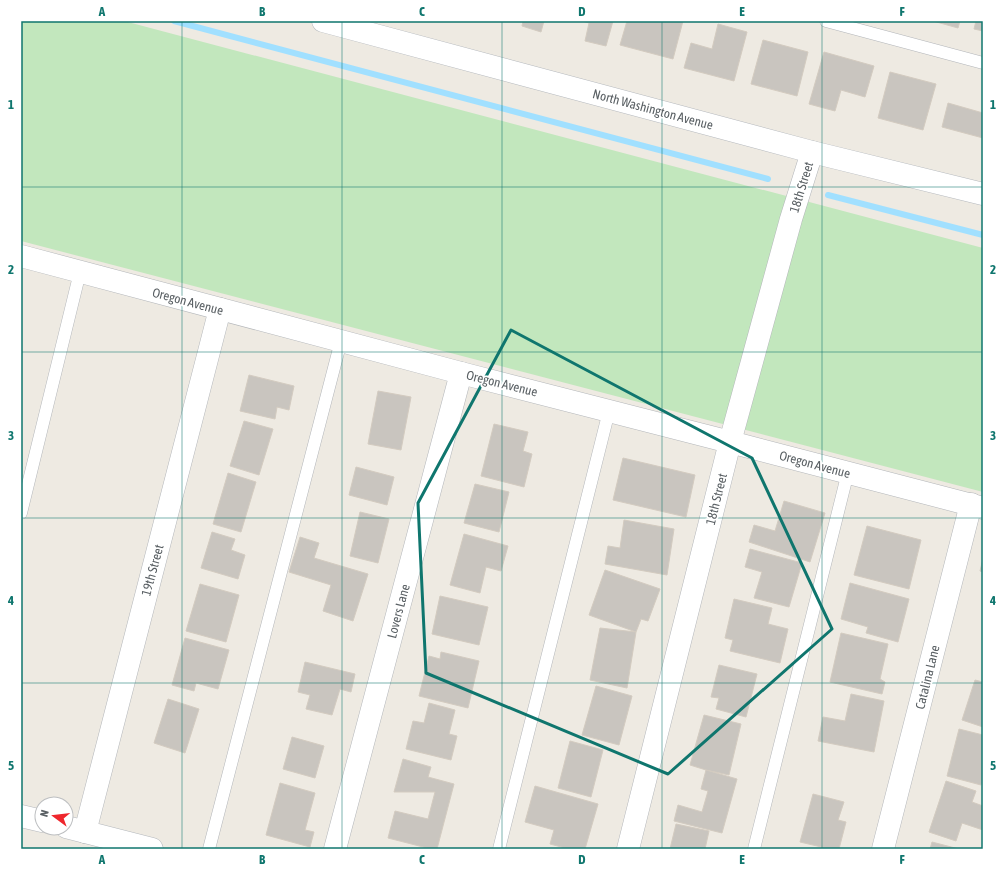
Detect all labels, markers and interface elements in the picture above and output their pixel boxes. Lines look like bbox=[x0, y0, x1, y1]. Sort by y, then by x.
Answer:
text: A bbox=[98, 4, 106, 19]
text: B bbox=[259, 4, 266, 19]
text: C bbox=[419, 4, 425, 19]
text: D bbox=[578, 4, 586, 19]
text: E bbox=[739, 4, 745, 19]
text: F bbox=[899, 4, 905, 19]
street label: North Washington Avenue bbox=[591, 86, 715, 133]
text: 1 bbox=[8, 97, 14, 112]
text: 1 bbox=[990, 97, 996, 112]
street label: 18th Street bbox=[787, 160, 816, 214]
text: 2 bbox=[8, 262, 14, 277]
text: 2 bbox=[990, 262, 996, 277]
street label: Oregon Avenue bbox=[151, 285, 225, 318]
street label: Oregon Avenue bbox=[465, 367, 539, 400]
text: 3 bbox=[8, 428, 14, 443]
text: 3 bbox=[990, 428, 996, 443]
street label: Oregon Avenue bbox=[778, 448, 852, 481]
street label: 18th Street bbox=[703, 472, 730, 526]
street label: 19th Street bbox=[138, 543, 167, 597]
street label: Lovers Lane bbox=[384, 582, 413, 640]
text: 4 bbox=[7, 593, 14, 608]
text: 4 bbox=[989, 593, 996, 608]
street label: Catalina Lane bbox=[912, 643, 943, 711]
text: 5 bbox=[8, 758, 14, 773]
text: 5 bbox=[990, 758, 996, 773]
north arrow bbox=[34, 796, 74, 836]
text: N bbox=[38, 809, 51, 818]
text: A bbox=[98, 852, 106, 867]
text: B bbox=[259, 852, 266, 867]
text: C bbox=[419, 852, 425, 867]
text: D bbox=[578, 852, 586, 867]
text: E bbox=[739, 852, 745, 867]
text: F bbox=[899, 852, 905, 867]

